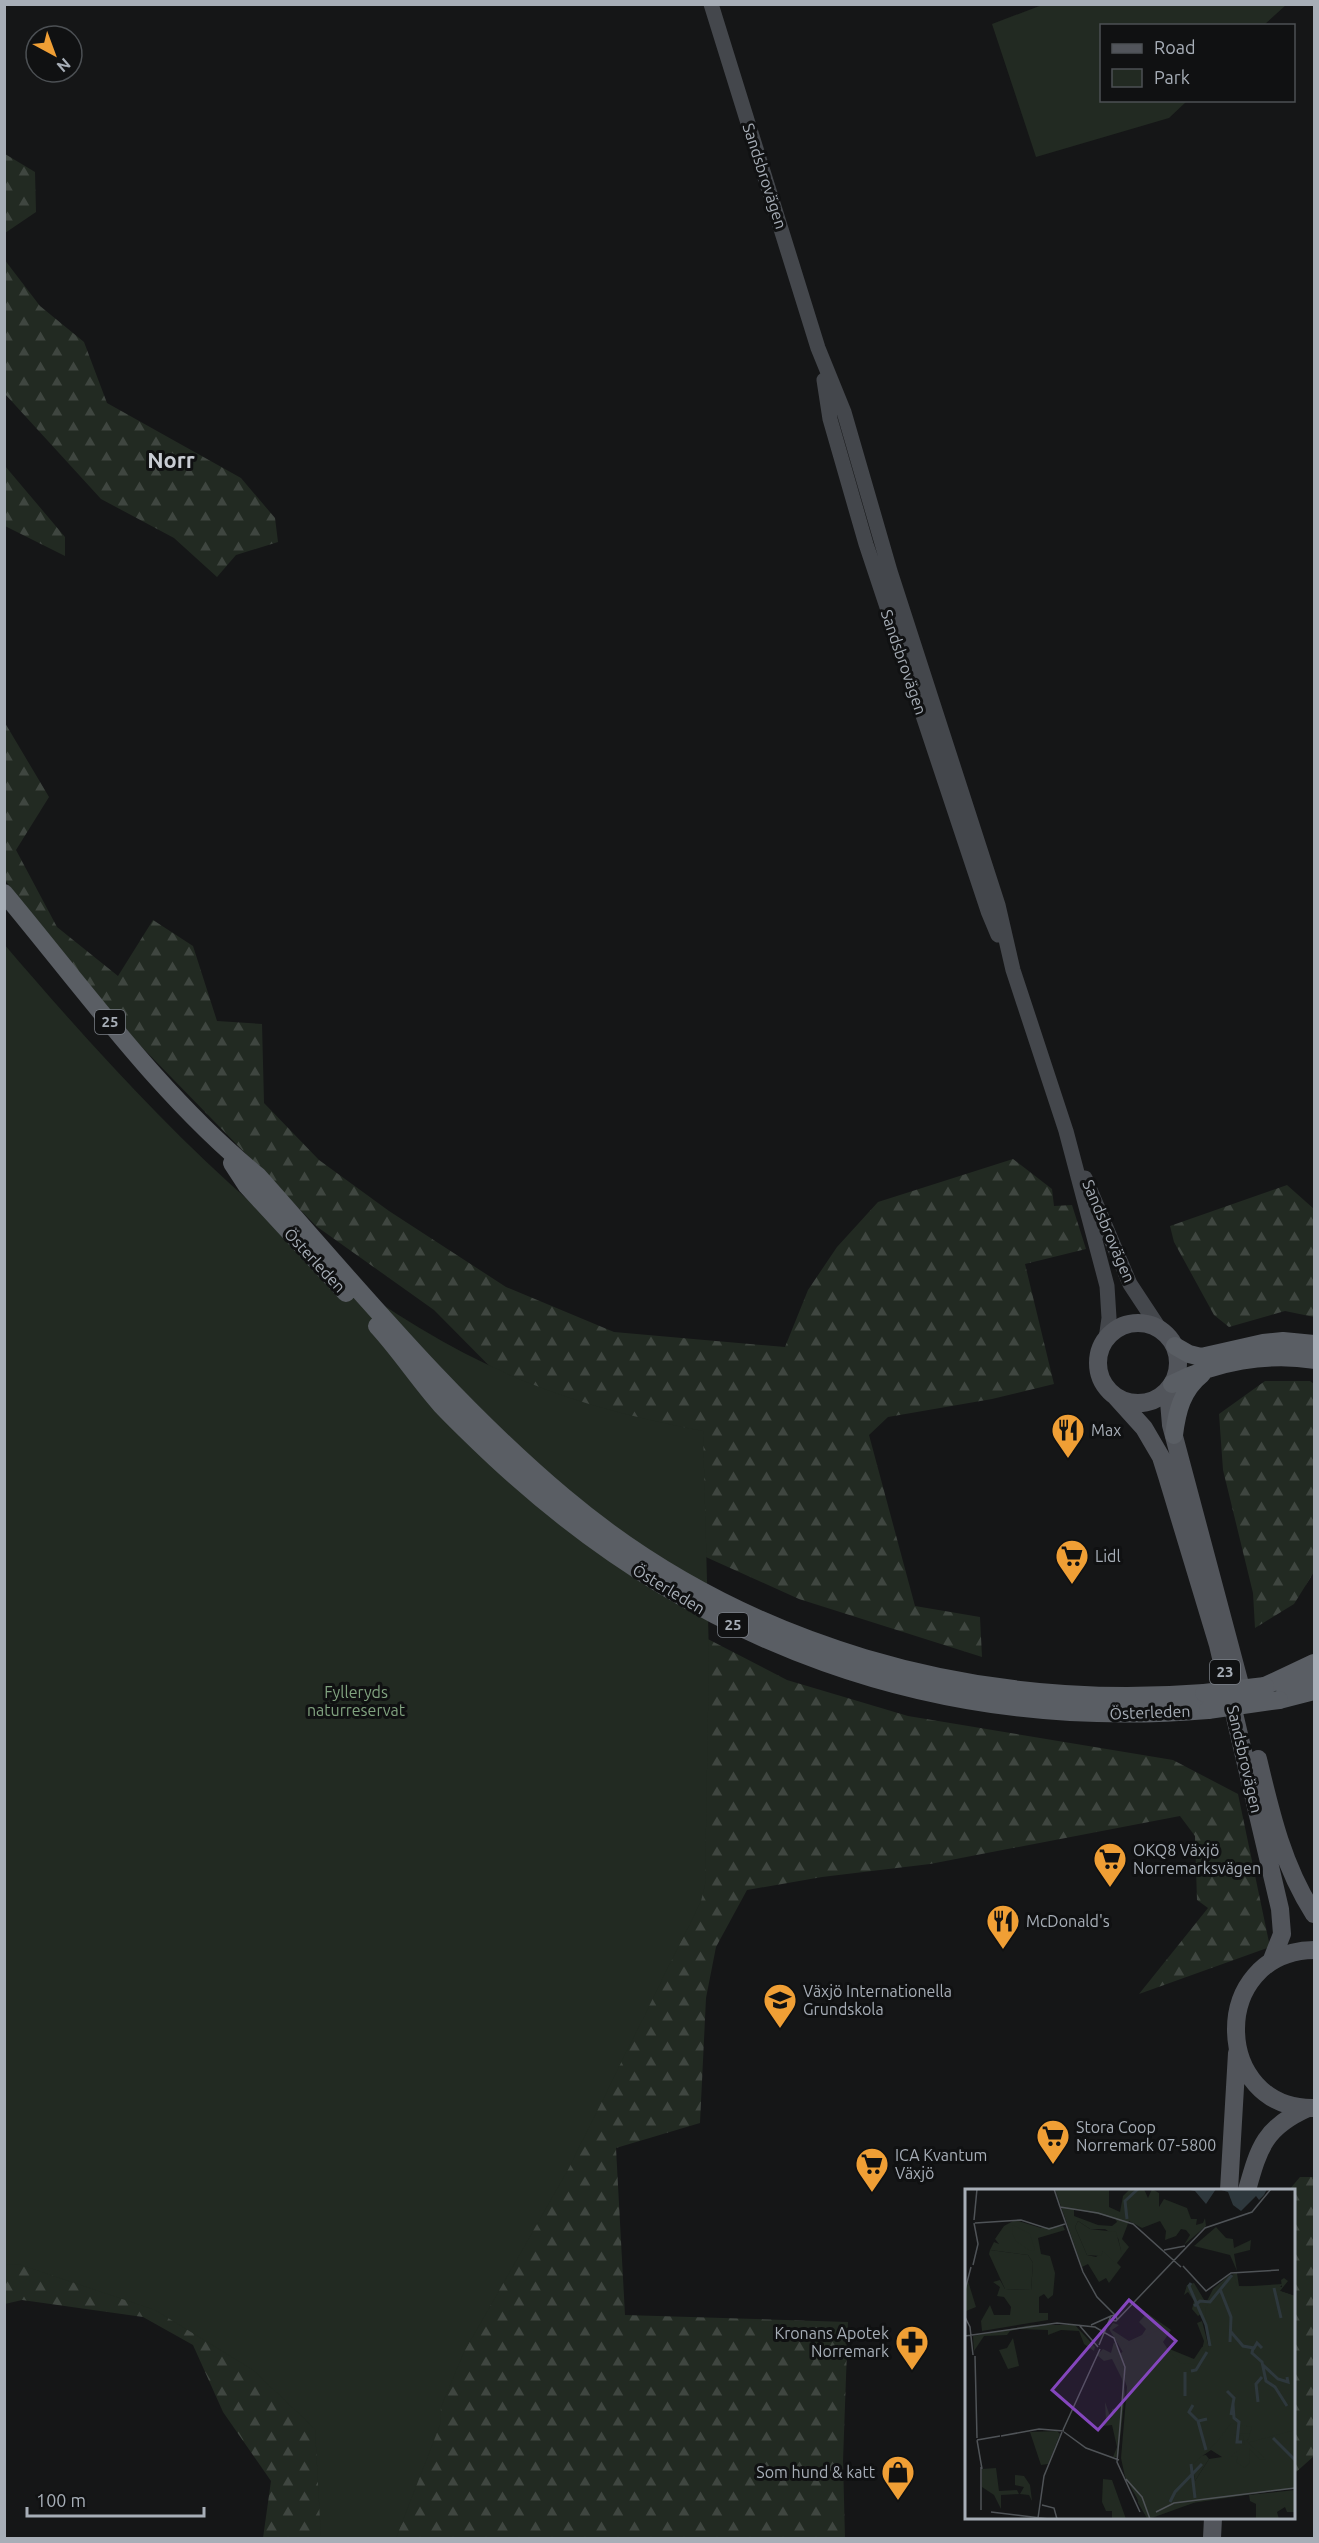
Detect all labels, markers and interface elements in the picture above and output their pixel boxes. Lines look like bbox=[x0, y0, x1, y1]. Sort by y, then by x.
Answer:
north arrow bbox=[24, 24, 84, 84]
legend bbox=[1100, 24, 1295, 102]
text: Road bbox=[1154, 37, 1196, 57]
text: N bbox=[53, 55, 74, 76]
text: Park bbox=[1154, 67, 1190, 87]
street label: Sandsbrovägen bbox=[739, 121, 791, 231]
district label: Norr bbox=[147, 447, 195, 472]
street label: Sandsbrovägen bbox=[878, 607, 930, 717]
road number: 25 bbox=[95, 1010, 125, 1034]
street label: Sandsbrovägen bbox=[1079, 1177, 1139, 1285]
street label: Österleden bbox=[281, 1224, 349, 1296]
restaurant icon: Max bbox=[1050, 1412, 1086, 1459]
place label: Max bbox=[1091, 1421, 1121, 1439]
supermarket icon: Lidl bbox=[1054, 1538, 1090, 1585]
place label: Lidl bbox=[1095, 1547, 1121, 1565]
street label: Österleden bbox=[630, 1560, 708, 1618]
road number: 25 bbox=[718, 1613, 748, 1637]
road number: 23 bbox=[1210, 1660, 1240, 1684]
park label: Fylleryds naturreservat bbox=[307, 1683, 406, 1719]
street label: Österleden bbox=[1109, 1702, 1191, 1722]
street label: Sandsbrovägen bbox=[1224, 1703, 1266, 1815]
supermarket icon: OKQ8 Växjö Norremarksvägen bbox=[1092, 1841, 1128, 1888]
place label: OKQ8 Växjö Norremarksvägen bbox=[1133, 1841, 1261, 1877]
restaurant icon: McDonald's bbox=[985, 1903, 1021, 1950]
place label: McDonald's bbox=[1026, 1912, 1110, 1930]
school or university icon: Växjö Internationella Grundskola bbox=[762, 1982, 798, 2029]
place label: Växjö Internationella Grundskola bbox=[803, 1982, 952, 2018]
supermarket icon: Stora Coop Norremark 07-5800 bbox=[1035, 2118, 1071, 2165]
place label: Stora Coop Norremark 07-5800 bbox=[1076, 2118, 1216, 2154]
supermarket icon: ICA Kvantum Växjö bbox=[854, 2146, 890, 2193]
place label: ICA Kvantum Växjö bbox=[895, 2146, 987, 2182]
inset map bbox=[965, 2189, 1295, 2519]
place label: Kronans Apotek Norremark bbox=[774, 2324, 889, 2360]
pharmacy icon: Kronans Apotek Norremark bbox=[894, 2324, 930, 2371]
shop icon: Som hund & katt bbox=[880, 2454, 916, 2501]
place label: Som hund & katt bbox=[756, 2463, 876, 2481]
scale bar bbox=[27, 2480, 204, 2518]
text: 100 m bbox=[36, 2490, 86, 2510]

